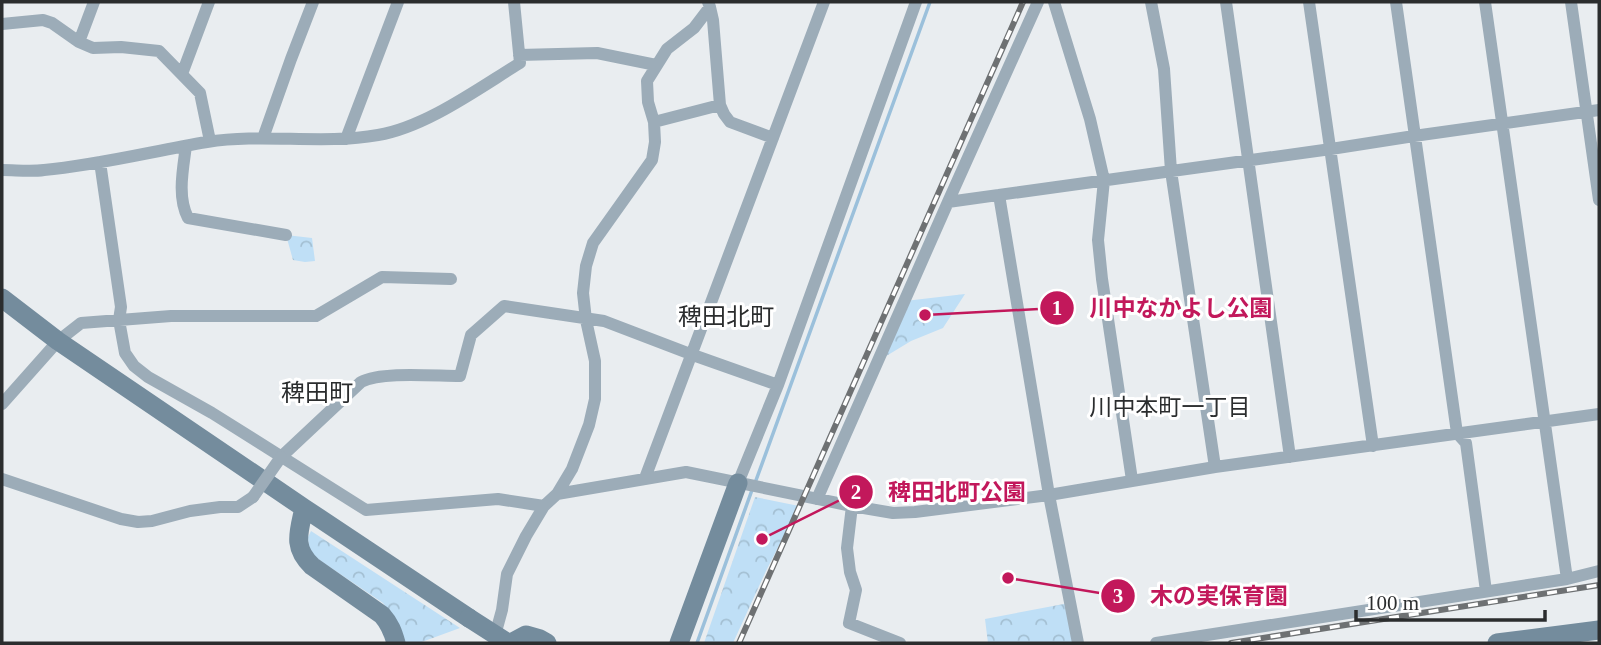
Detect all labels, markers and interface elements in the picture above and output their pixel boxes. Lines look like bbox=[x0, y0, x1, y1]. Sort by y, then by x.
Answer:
callout: 川中なかよし公園 bbox=[1040, 286, 1287, 330]
text: 1 bbox=[1052, 296, 1062, 320]
text: 川中なかよし公園 bbox=[1090, 296, 1272, 321]
district label: 稗田北町 bbox=[678, 304, 774, 330]
district label: 稗田町 bbox=[281, 380, 353, 406]
district label: 川中本町一丁目 bbox=[1090, 395, 1251, 420]
callout: 稗田北町公園 bbox=[839, 470, 1040, 514]
text: 2 bbox=[851, 480, 861, 504]
text: 稗田北町公園 bbox=[888, 480, 1026, 505]
callout: 木の実保育園 bbox=[1101, 574, 1302, 618]
scale bar bbox=[1356, 578, 1545, 622]
text: 3 bbox=[1113, 584, 1123, 608]
text: 木の実保育園 bbox=[1150, 584, 1288, 609]
text: 100 m bbox=[1366, 591, 1419, 615]

